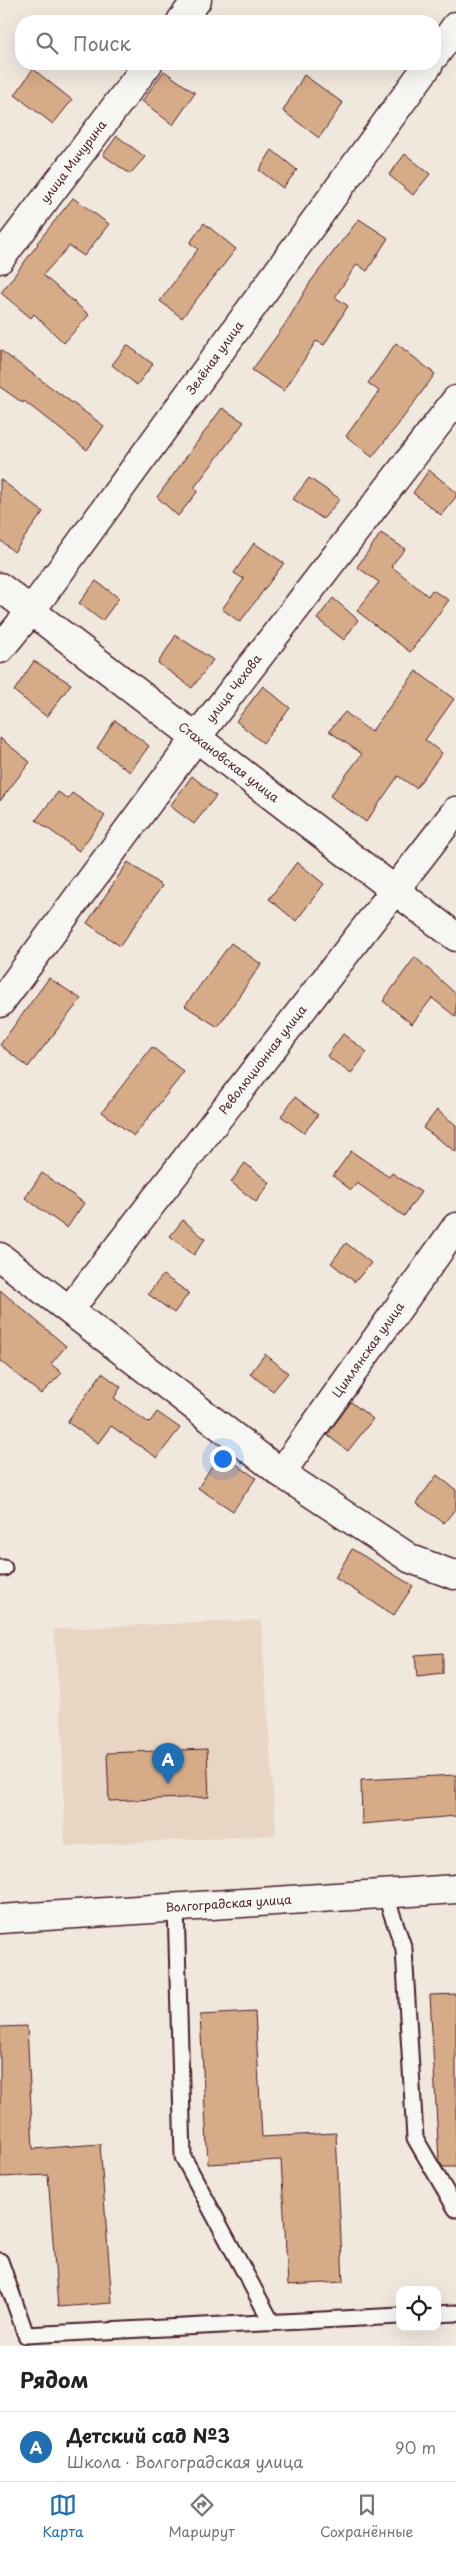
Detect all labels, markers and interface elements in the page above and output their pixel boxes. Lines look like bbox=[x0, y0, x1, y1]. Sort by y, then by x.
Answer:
search box bbox=[15, 15, 441, 70]
icon: search bbox=[33, 29, 61, 57]
text: Поиск bbox=[73, 29, 131, 57]
street label: улица Мичурина bbox=[36, 116, 111, 207]
street label: Зелёная улица bbox=[181, 316, 248, 398]
street label: улица Чехова bbox=[201, 650, 266, 726]
street label: Стахановская улица bbox=[175, 717, 284, 806]
street label: Революционная улица bbox=[214, 1001, 311, 1118]
street label: Цимлянская улица bbox=[327, 1298, 408, 1401]
your location bbox=[210, 1446, 236, 1472]
pin: A bbox=[152, 1743, 184, 1784]
street label: Волгоградская улица bbox=[165, 1890, 293, 1916]
map controls bbox=[396, 2286, 441, 2331]
button: locate bbox=[396, 2286, 441, 2331]
text: Рядом bbox=[20, 2363, 88, 2395]
text: Детский сад №3 bbox=[67, 2421, 230, 2449]
text: A bbox=[30, 2435, 42, 2459]
text: 90 m bbox=[395, 2435, 436, 2459]
text: Школа · Волгоградская улица bbox=[67, 2449, 303, 2473]
tab: Карта bbox=[43, 2491, 84, 2542]
tab: Маршрут bbox=[169, 2491, 235, 2542]
tab: Сохранённые bbox=[320, 2491, 413, 2542]

